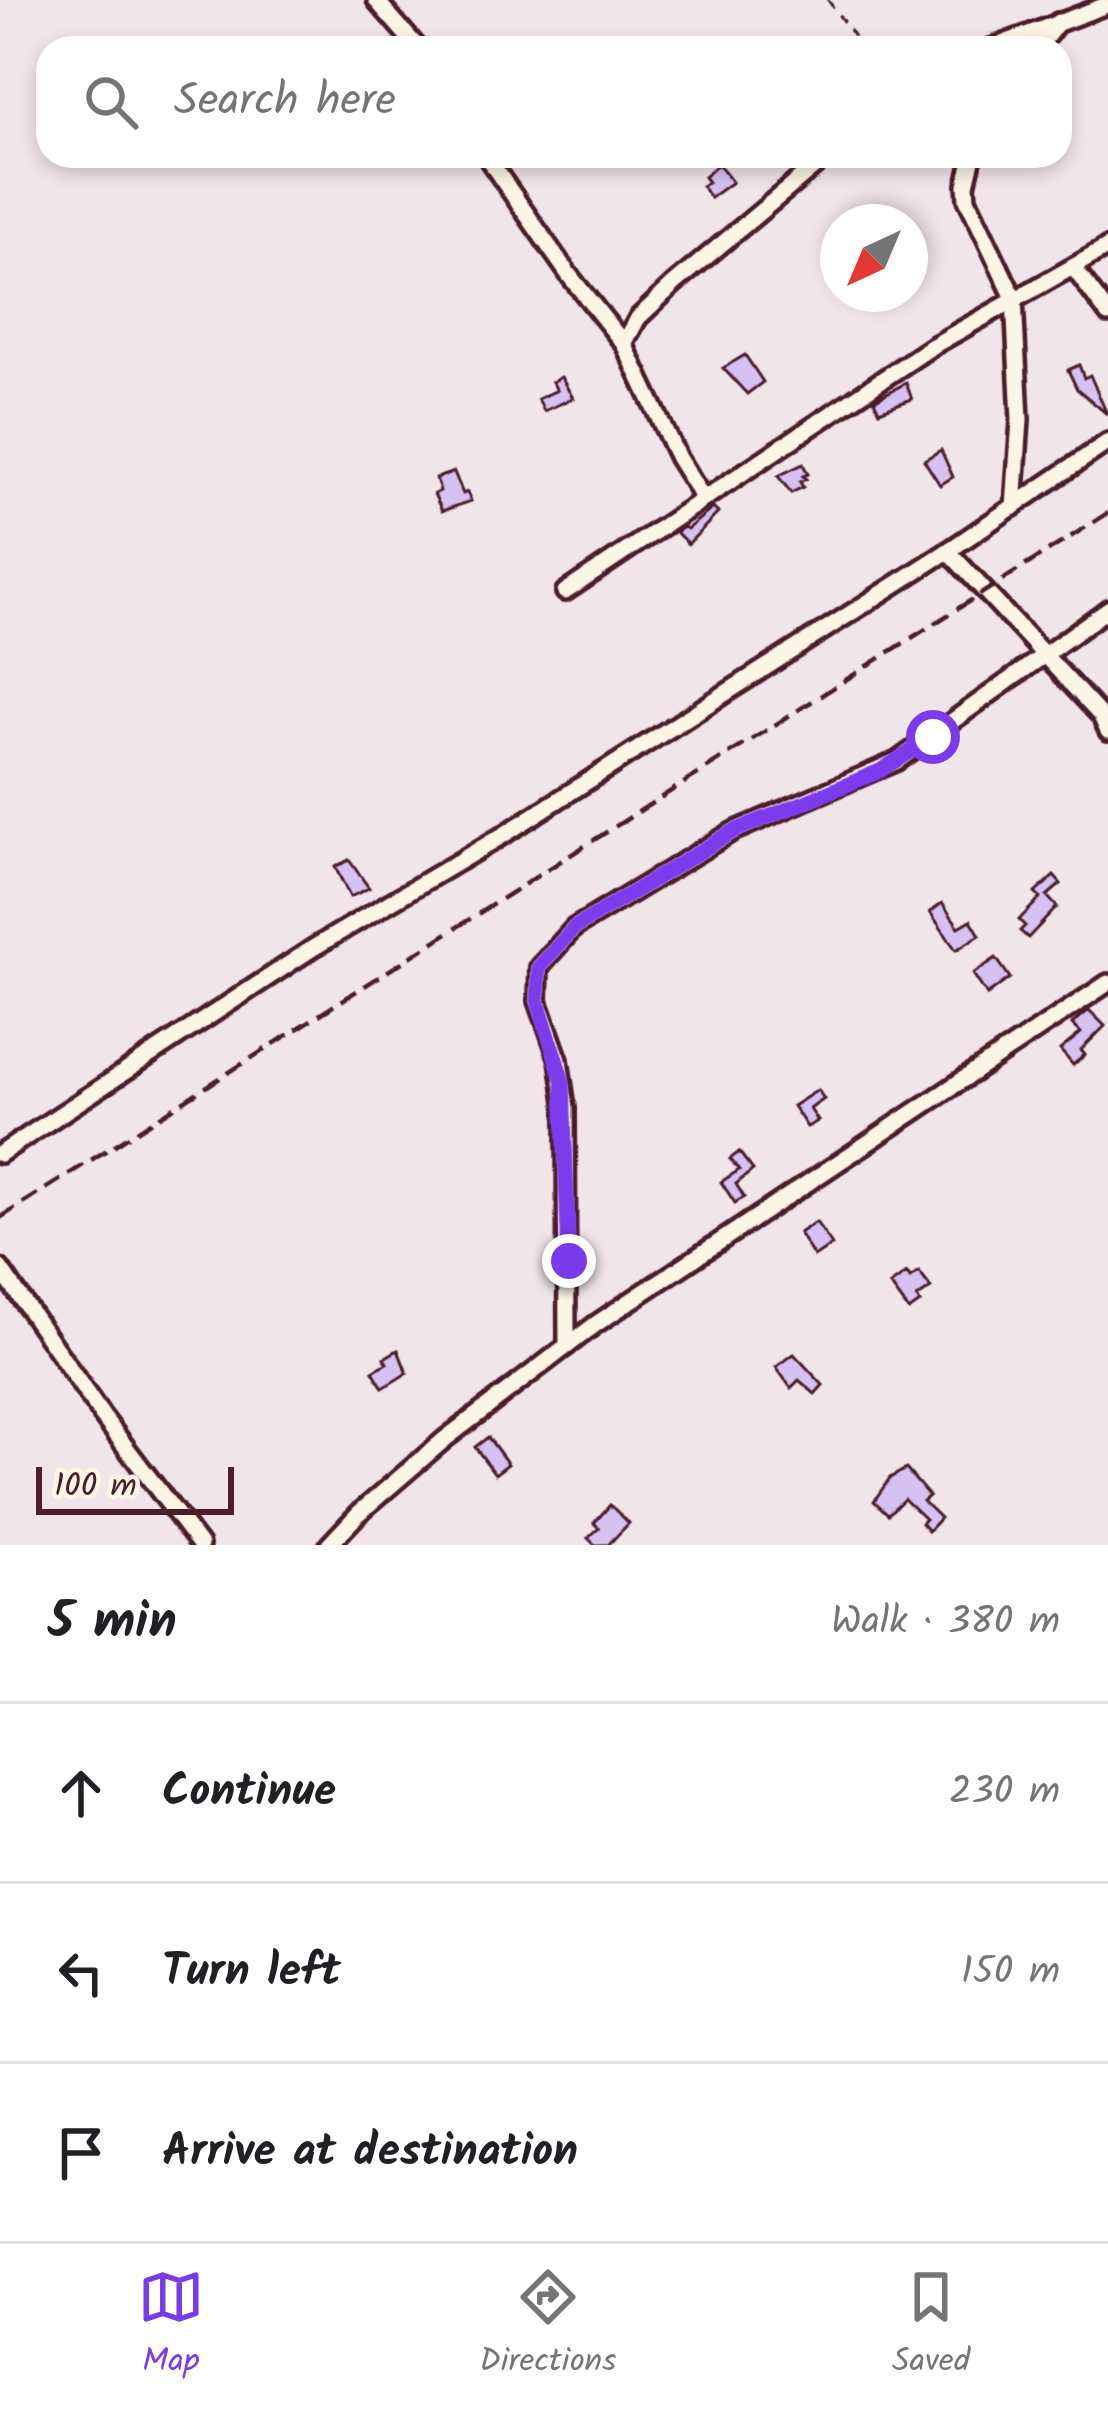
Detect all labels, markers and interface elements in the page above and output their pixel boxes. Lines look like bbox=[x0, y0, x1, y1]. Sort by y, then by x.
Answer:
search box bbox=[36, 36, 1072, 168]
text: Search here bbox=[174, 66, 396, 138]
icon: search bbox=[78, 69, 144, 135]
north arrow bbox=[820, 204, 928, 312]
route start bbox=[906, 710, 960, 764]
route end bbox=[542, 1234, 596, 1288]
scale bar bbox=[36, 1461, 234, 1514]
text: 100 m bbox=[54, 1461, 137, 1514]
text: 5 min bbox=[48, 1583, 177, 1664]
text: Walk · 380 m bbox=[831, 1592, 1060, 1654]
text: Continue bbox=[162, 1757, 336, 1829]
icon: ahead bbox=[48, 1760, 114, 1826]
text: 230 m bbox=[949, 1762, 1060, 1824]
text: Turn left bbox=[162, 1937, 341, 2009]
icon: left bbox=[48, 1940, 114, 2006]
text: 150 m bbox=[961, 1942, 1060, 2004]
text: Arrive at destination bbox=[162, 2117, 578, 2189]
icon: arrive bbox=[48, 2120, 114, 2186]
tab: Map bbox=[138, 2264, 204, 2389]
tab: Directions bbox=[479, 2264, 616, 2389]
tab: Saved bbox=[892, 2264, 970, 2389]

